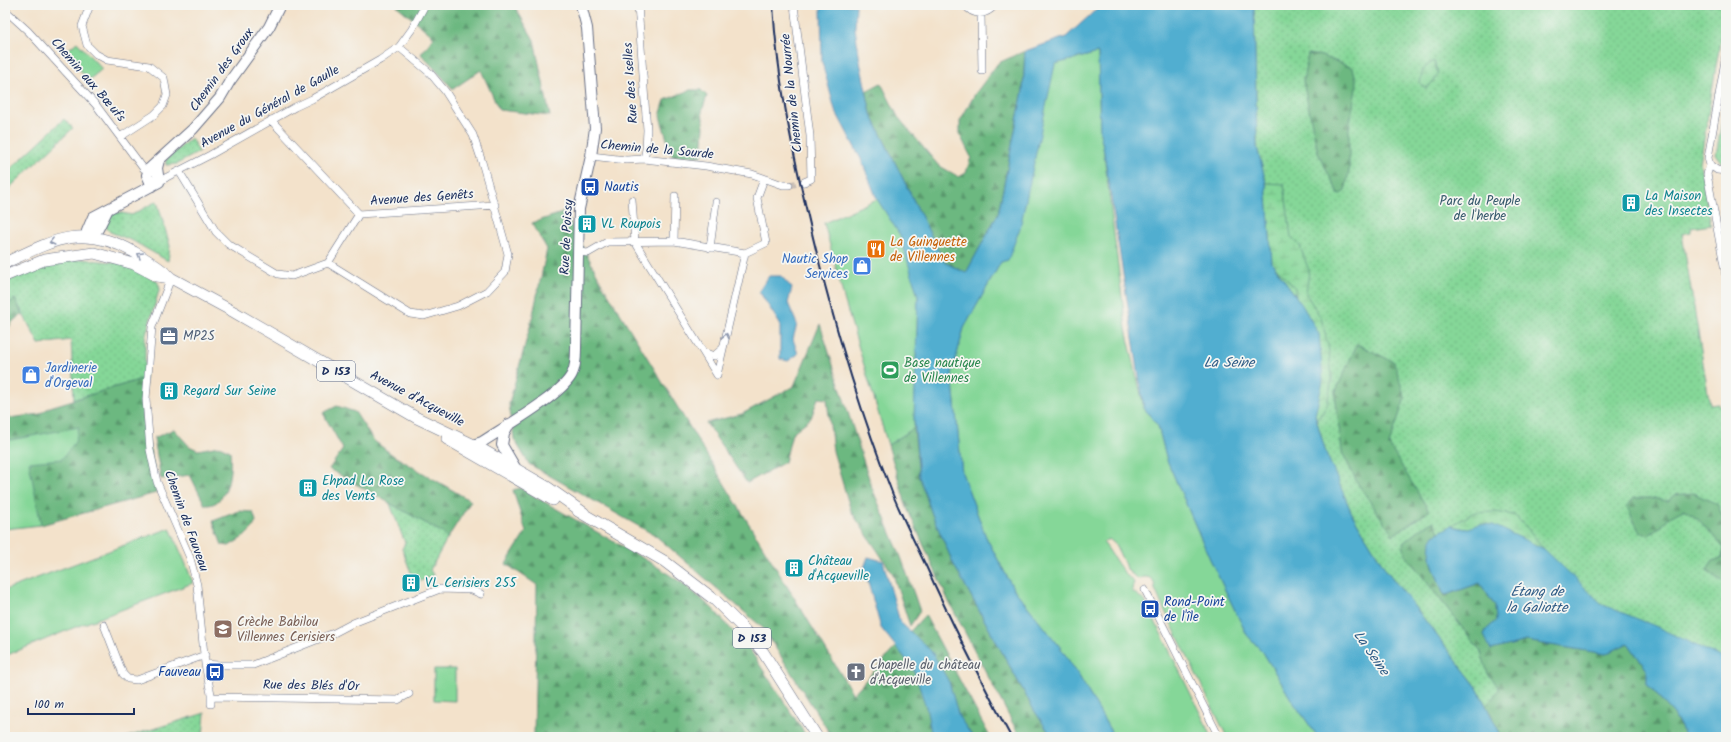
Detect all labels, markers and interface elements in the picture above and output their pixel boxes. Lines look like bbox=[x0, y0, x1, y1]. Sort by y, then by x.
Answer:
street label: Chemin des Groux bbox=[184, 23, 260, 116]
street label: Chemin de la Nourrée bbox=[775, 32, 809, 153]
street label: Chemin aux Bœufs bbox=[45, 33, 131, 127]
street label: Rue des Iselles bbox=[618, 41, 644, 124]
street label: Avenue du Général de Gaulle bbox=[196, 60, 344, 154]
street label: Chemin de la Sourde bbox=[599, 135, 715, 165]
bus stop icon: Nautis bbox=[579, 176, 601, 198]
place label: Nautis bbox=[604, 177, 639, 198]
street label: Avenue des Genêts bbox=[370, 184, 475, 212]
place label: La Maison des Insectes bbox=[1645, 186, 1713, 222]
park label: Parc du Peuple de l'herbe bbox=[1440, 191, 1521, 227]
building icon: La Maison des Insectes bbox=[1620, 192, 1642, 214]
street label: Rue de Poissy bbox=[555, 198, 580, 275]
building icon: VL Roupois bbox=[576, 213, 598, 235]
place label: VL Roupois bbox=[601, 214, 661, 235]
place label: La Guinguette de Villennes bbox=[890, 232, 967, 268]
one-way arrow bbox=[49, 237, 55, 245]
restaurant icon: La Guinguette de Villennes bbox=[865, 238, 887, 260]
place label: Nautic Shop Services bbox=[782, 249, 849, 285]
one-way arrow bbox=[136, 253, 144, 260]
shop icon: Nautic Shop Services bbox=[851, 255, 873, 277]
office icon: MP2S bbox=[158, 325, 180, 347]
place label: MP2S bbox=[183, 326, 215, 347]
one-way arrow bbox=[721, 332, 729, 339]
water label: La Seine bbox=[1204, 352, 1256, 374]
place label: Base nautique de Villennes bbox=[904, 353, 981, 389]
place label: Jardinerie d'Orgeval bbox=[45, 358, 97, 394]
sports icon: Base nautique de Villennes bbox=[879, 359, 901, 381]
road number: D 153 bbox=[317, 361, 355, 381]
shop icon: Jardinerie d'Orgeval bbox=[20, 364, 42, 386]
street label: Avenue d'Acqueville bbox=[366, 365, 468, 433]
building icon: Regard Sur Seine bbox=[158, 380, 180, 402]
place label: Regard Sur Seine bbox=[183, 381, 276, 402]
street label: Chemin de Fauveau bbox=[158, 467, 214, 575]
place label: Ehpad La Rose des Vents bbox=[322, 471, 404, 507]
building icon: Ehpad La Rose des Vents bbox=[297, 477, 319, 499]
place label: Château d'Acqueville bbox=[808, 551, 869, 587]
building icon: Château d'Acqueville bbox=[783, 557, 805, 579]
building icon: VL Cerisiers 255 bbox=[400, 572, 422, 594]
place label: VL Cerisiers 255 bbox=[425, 573, 517, 594]
water label: Étang de la Galiotte bbox=[1507, 581, 1569, 619]
place label: Rond-Point de l'île bbox=[1164, 592, 1226, 628]
bus stop icon: Rond-Point de l'île bbox=[1139, 598, 1161, 620]
place label: Crèche Babilou Villennes Cerisiers bbox=[237, 612, 336, 648]
school or university icon: Crèche Babilou Villennes Cerisiers bbox=[212, 618, 234, 640]
water label: La Seine bbox=[1347, 626, 1396, 681]
road number: D 153 bbox=[733, 628, 771, 648]
place label: Chapelle du château d'Acqueville bbox=[870, 655, 981, 691]
bus stop icon: Fauveau bbox=[204, 661, 226, 683]
church icon: Chapelle du château d'Acqueville bbox=[845, 661, 867, 683]
place label: Fauveau bbox=[158, 662, 202, 683]
street label: Rue des Blés d'Or bbox=[263, 675, 360, 697]
scale bar bbox=[28, 690, 134, 716]
text: 100 m bbox=[34, 695, 65, 714]

